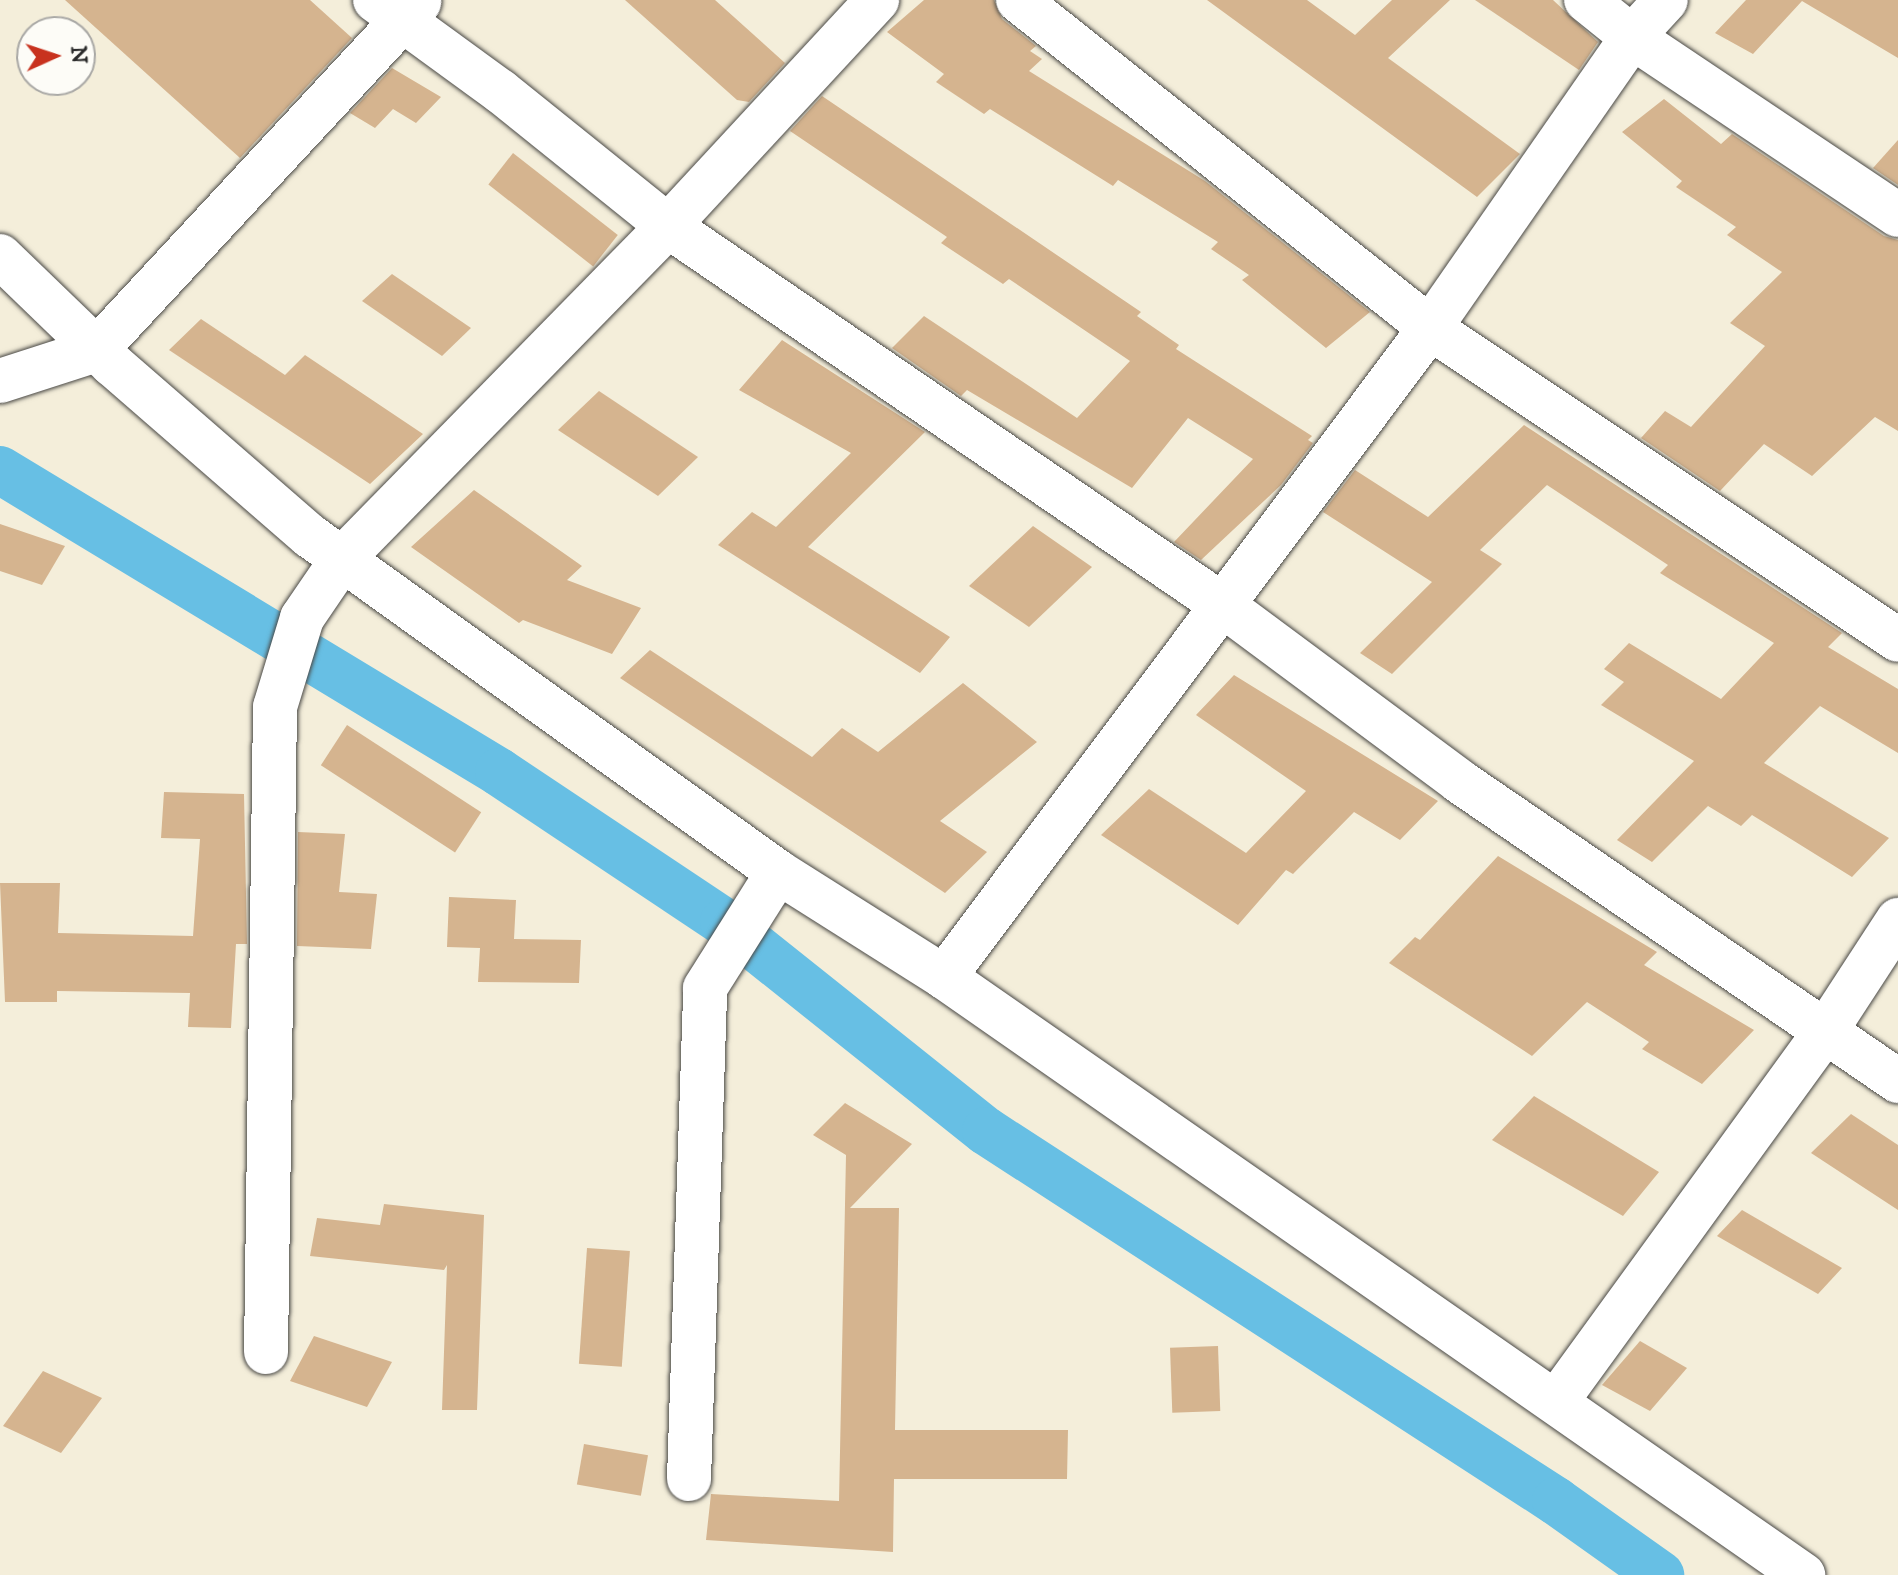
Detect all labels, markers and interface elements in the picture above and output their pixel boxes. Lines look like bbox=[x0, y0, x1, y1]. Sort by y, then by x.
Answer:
north arrow bbox=[16, 16, 96, 96]
text: N bbox=[65, 45, 92, 65]

